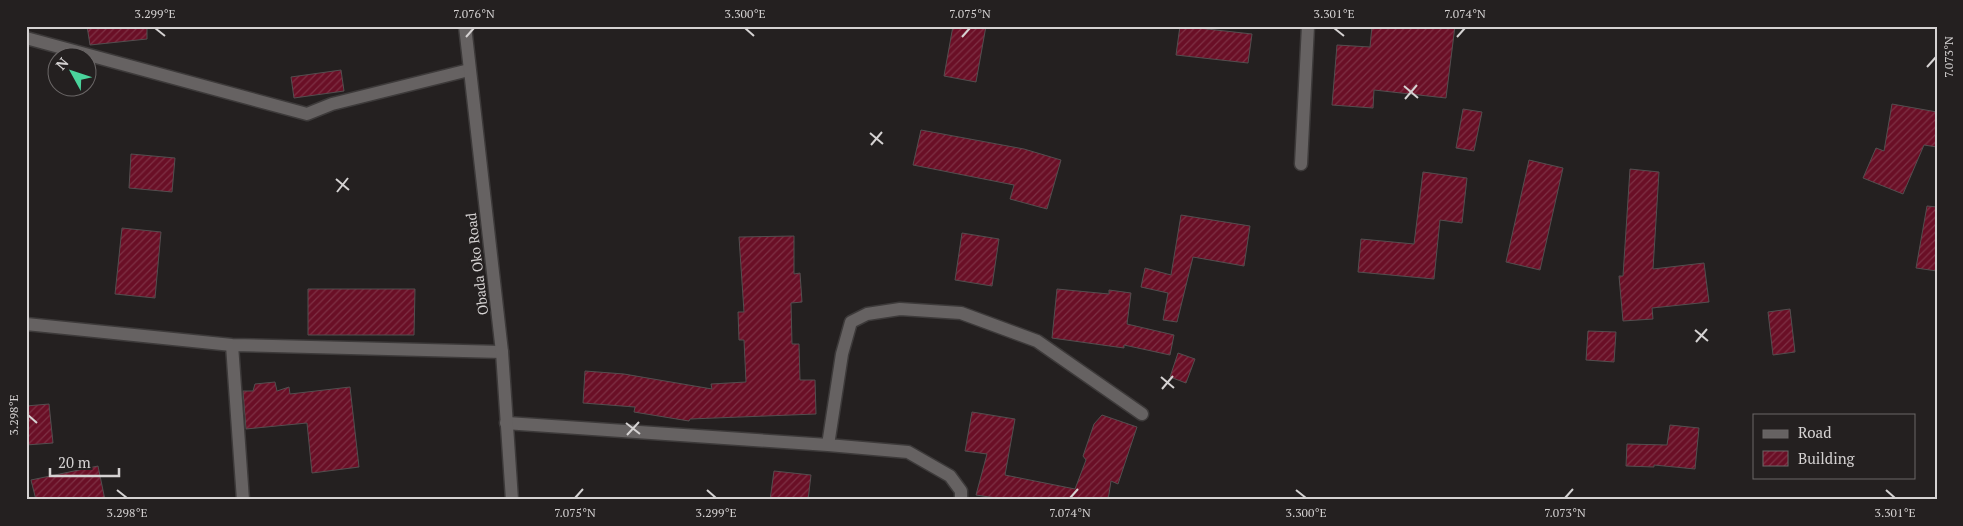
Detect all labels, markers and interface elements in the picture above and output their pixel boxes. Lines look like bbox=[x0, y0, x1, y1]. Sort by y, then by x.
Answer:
text: 3.299°E bbox=[134, 6, 176, 21]
text: 7.076°N bbox=[453, 6, 495, 21]
text: 3.300°E bbox=[724, 6, 766, 21]
text: 7.075°N bbox=[949, 6, 991, 21]
text: 3.301°E bbox=[1313, 6, 1355, 21]
text: 7.074°N bbox=[1444, 6, 1486, 21]
text: 7.073°N bbox=[1941, 36, 1956, 78]
north arrow bbox=[48, 48, 98, 98]
text: N bbox=[51, 53, 73, 73]
street label: Obada Oko Road bbox=[461, 212, 492, 316]
text: 3.298°E bbox=[6, 394, 21, 436]
legend bbox=[1753, 414, 1916, 478]
text: Road bbox=[1798, 422, 1831, 442]
scale bar bbox=[50, 446, 119, 478]
text: Building bbox=[1798, 448, 1856, 468]
text: 20 m bbox=[58, 452, 91, 472]
text: 3.298°E bbox=[106, 505, 148, 520]
text: 7.075°N bbox=[554, 505, 596, 520]
text: 3.299°E bbox=[695, 505, 737, 520]
text: 7.074°N bbox=[1049, 505, 1091, 520]
text: 3.300°E bbox=[1285, 505, 1327, 520]
text: 7.073°N bbox=[1544, 505, 1586, 520]
text: 3.301°E bbox=[1874, 505, 1916, 520]

